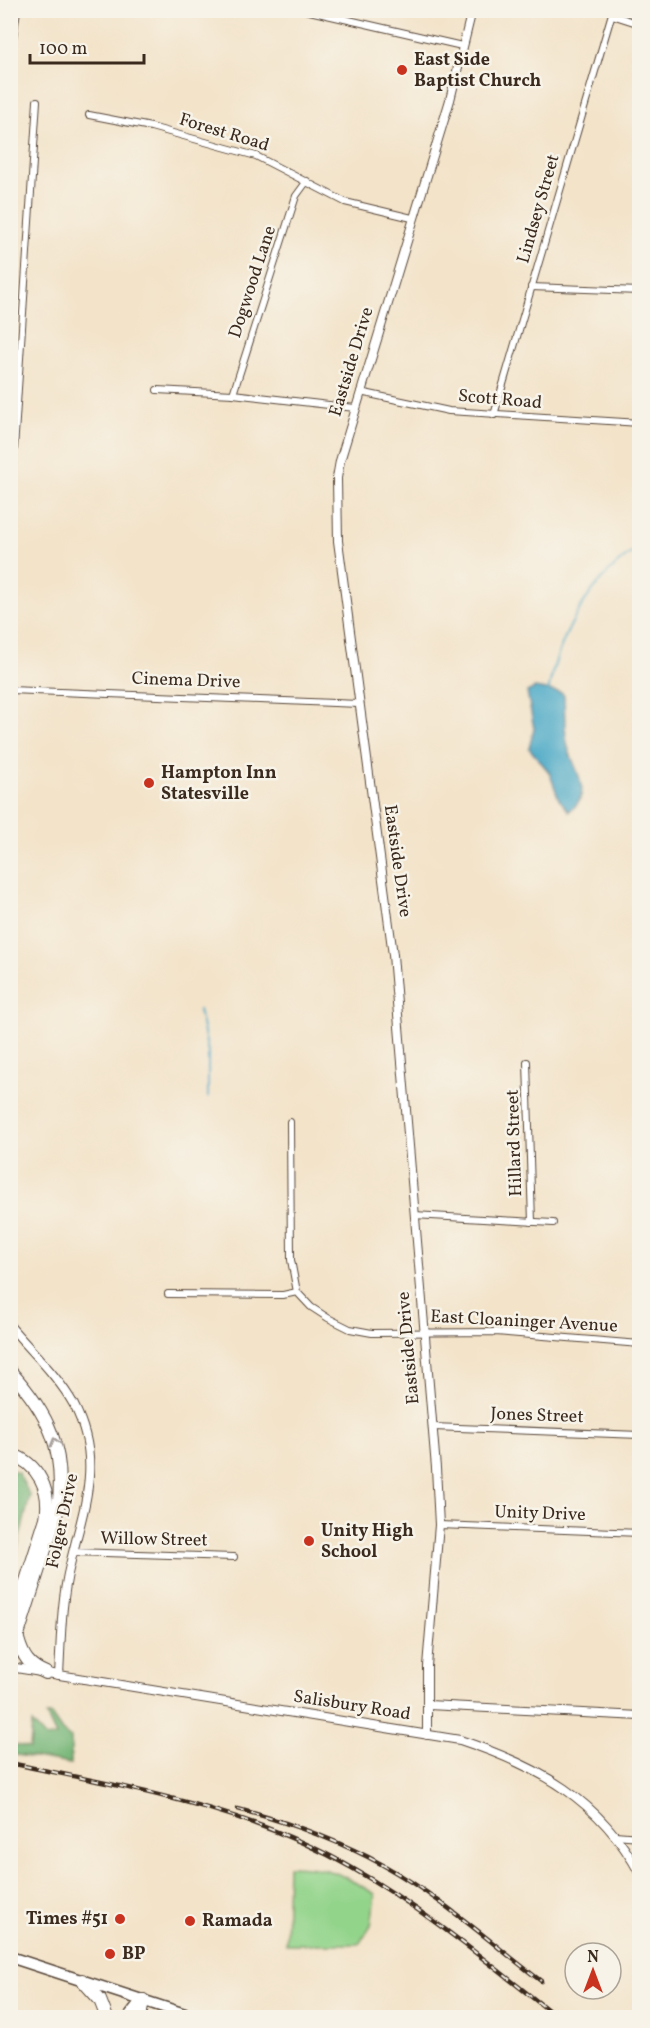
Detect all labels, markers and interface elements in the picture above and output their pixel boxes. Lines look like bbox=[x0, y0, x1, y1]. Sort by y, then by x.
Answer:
scale bar bbox=[30, 27, 144, 65]
text: 100 m bbox=[39, 37, 88, 62]
place label: East Side Baptist Church bbox=[414, 48, 542, 94]
marker: East Side Baptist Church bbox=[395, 63, 409, 77]
street label: Forest Road bbox=[176, 107, 272, 159]
street label: Lindsey Street bbox=[511, 152, 567, 266]
street label: Dogwood Lane bbox=[223, 223, 283, 341]
street label: Eastside Drive bbox=[324, 304, 380, 420]
street label: Scott Road bbox=[457, 384, 543, 416]
street label: Cinema Drive bbox=[131, 667, 241, 695]
place label: Hampton Inn Statesville bbox=[161, 761, 277, 807]
marker: Hampton Inn Statesville bbox=[142, 776, 156, 790]
street label: Eastside Drive bbox=[377, 803, 417, 919]
street label: Hillard Street bbox=[501, 1089, 529, 1197]
street label: Eastside Drive bbox=[392, 1291, 426, 1405]
street label: East Cloaninger Avenue bbox=[430, 1305, 618, 1339]
street label: Jones Street bbox=[490, 1402, 584, 1430]
one-way arrow bbox=[50, 1437, 62, 1448]
street label: Folger Drive bbox=[41, 1471, 85, 1571]
street label: Unity Drive bbox=[494, 1500, 586, 1528]
place label: Unity High School bbox=[321, 1519, 414, 1565]
street label: Willow Street bbox=[100, 1527, 208, 1553]
marker: Unity High School bbox=[302, 1534, 316, 1548]
street label: Salisbury Road bbox=[292, 1684, 412, 1728]
place label: Times #51 bbox=[26, 1907, 108, 1932]
place label: Ramada bbox=[202, 1909, 273, 1934]
marker: Times #51 bbox=[113, 1912, 127, 1926]
marker: Ramada bbox=[183, 1914, 197, 1928]
north arrow bbox=[563, 1941, 623, 2001]
place label: BP bbox=[122, 1942, 146, 1967]
marker: BP bbox=[103, 1947, 117, 1961]
text: N bbox=[587, 1947, 599, 1969]

